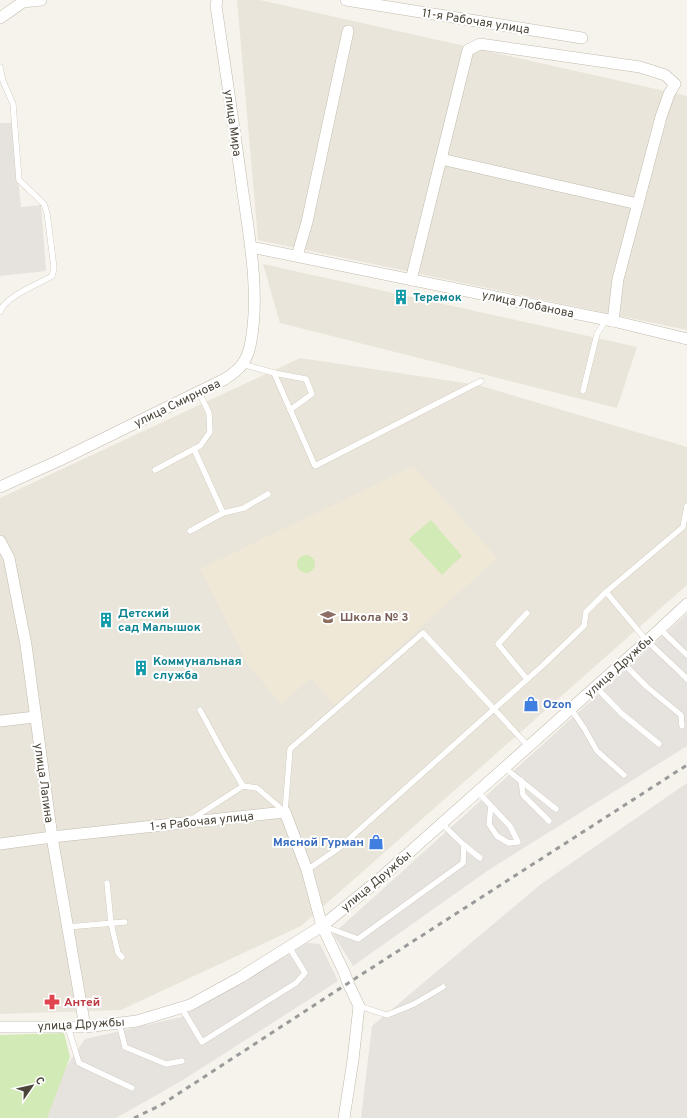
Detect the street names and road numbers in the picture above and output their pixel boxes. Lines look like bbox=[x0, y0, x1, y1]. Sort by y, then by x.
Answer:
street label: 11-я Рабочая улица bbox=[421, 6, 531, 38]
street label: улица Мира bbox=[219, 89, 245, 158]
street label: улица Лобанова bbox=[480, 287, 575, 323]
street label: улица Смирнова bbox=[132, 376, 223, 432]
street label: улица Дружбы bbox=[582, 632, 657, 702]
street label: улица Лапина bbox=[29, 742, 57, 824]
street label: 1-я Рабочая улица bbox=[150, 809, 255, 835]
street label: улица Дружбы bbox=[338, 848, 415, 916]
street label: улица Дружбы bbox=[37, 1015, 125, 1035]

